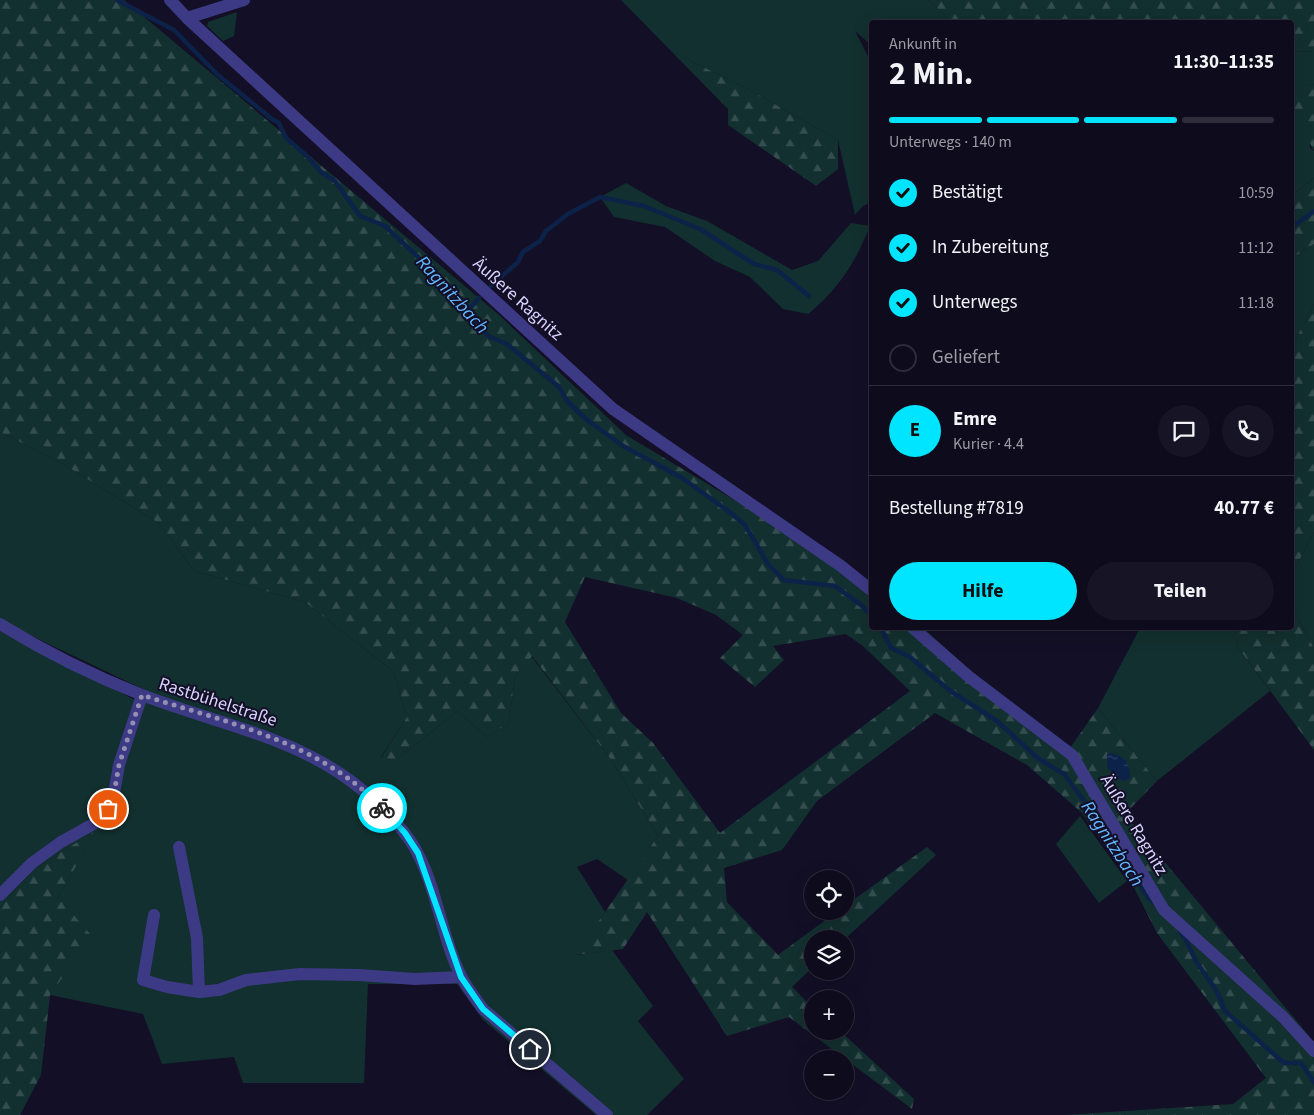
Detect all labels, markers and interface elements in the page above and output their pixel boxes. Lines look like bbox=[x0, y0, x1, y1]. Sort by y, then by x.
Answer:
text: Ankunft in bbox=[889, 33, 957, 55]
text: 11:30–11:35 bbox=[1173, 49, 1274, 76]
text: 2 Min. bbox=[889, 51, 973, 97]
text: Unterwegs · 140 m bbox=[889, 131, 1012, 153]
icon: check bbox=[889, 179, 917, 207]
text: Bestätigt bbox=[932, 179, 1003, 206]
text: 10:59 bbox=[1238, 182, 1274, 204]
icon: check bbox=[889, 234, 917, 262]
text: In Zubereitung bbox=[932, 234, 1049, 261]
text: 11:12 bbox=[1238, 237, 1274, 259]
water label: Ragnitzbach bbox=[409, 250, 495, 340]
street label: Äußere Ragnitz bbox=[467, 252, 569, 347]
icon: check bbox=[889, 289, 917, 317]
text: Unterwegs bbox=[932, 289, 1018, 316]
text: 11:18 bbox=[1238, 292, 1274, 314]
text: Geliefert bbox=[932, 344, 1000, 371]
button: chat bbox=[1158, 405, 1210, 457]
button: phone bbox=[1222, 405, 1274, 457]
text: Emre bbox=[953, 406, 997, 433]
text: E bbox=[910, 417, 920, 444]
text: Kurier · 4.4 bbox=[953, 433, 1024, 455]
text: Bestellung #7819 bbox=[889, 495, 1024, 522]
text: 40.77 € bbox=[1214, 495, 1274, 522]
button: Hilfe bbox=[889, 562, 1077, 620]
button: Teilen bbox=[1087, 562, 1274, 620]
street label: Rastbühelstraße bbox=[156, 671, 280, 733]
street label: Äußere Ragnitz bbox=[1094, 770, 1174, 880]
courier bbox=[357, 783, 407, 833]
pin bbox=[87, 788, 129, 830]
icon: bike bbox=[368, 794, 396, 822]
icon: bag bbox=[94, 795, 122, 823]
water label: Ragnitzbach bbox=[1074, 796, 1150, 892]
map controls bbox=[804, 870, 854, 1100]
button: locate bbox=[804, 870, 854, 920]
button: layers bbox=[804, 930, 854, 980]
button: + bbox=[804, 990, 854, 1040]
pin bbox=[509, 1028, 551, 1070]
icon: home bbox=[516, 1035, 544, 1063]
button: − bbox=[804, 1050, 854, 1100]

